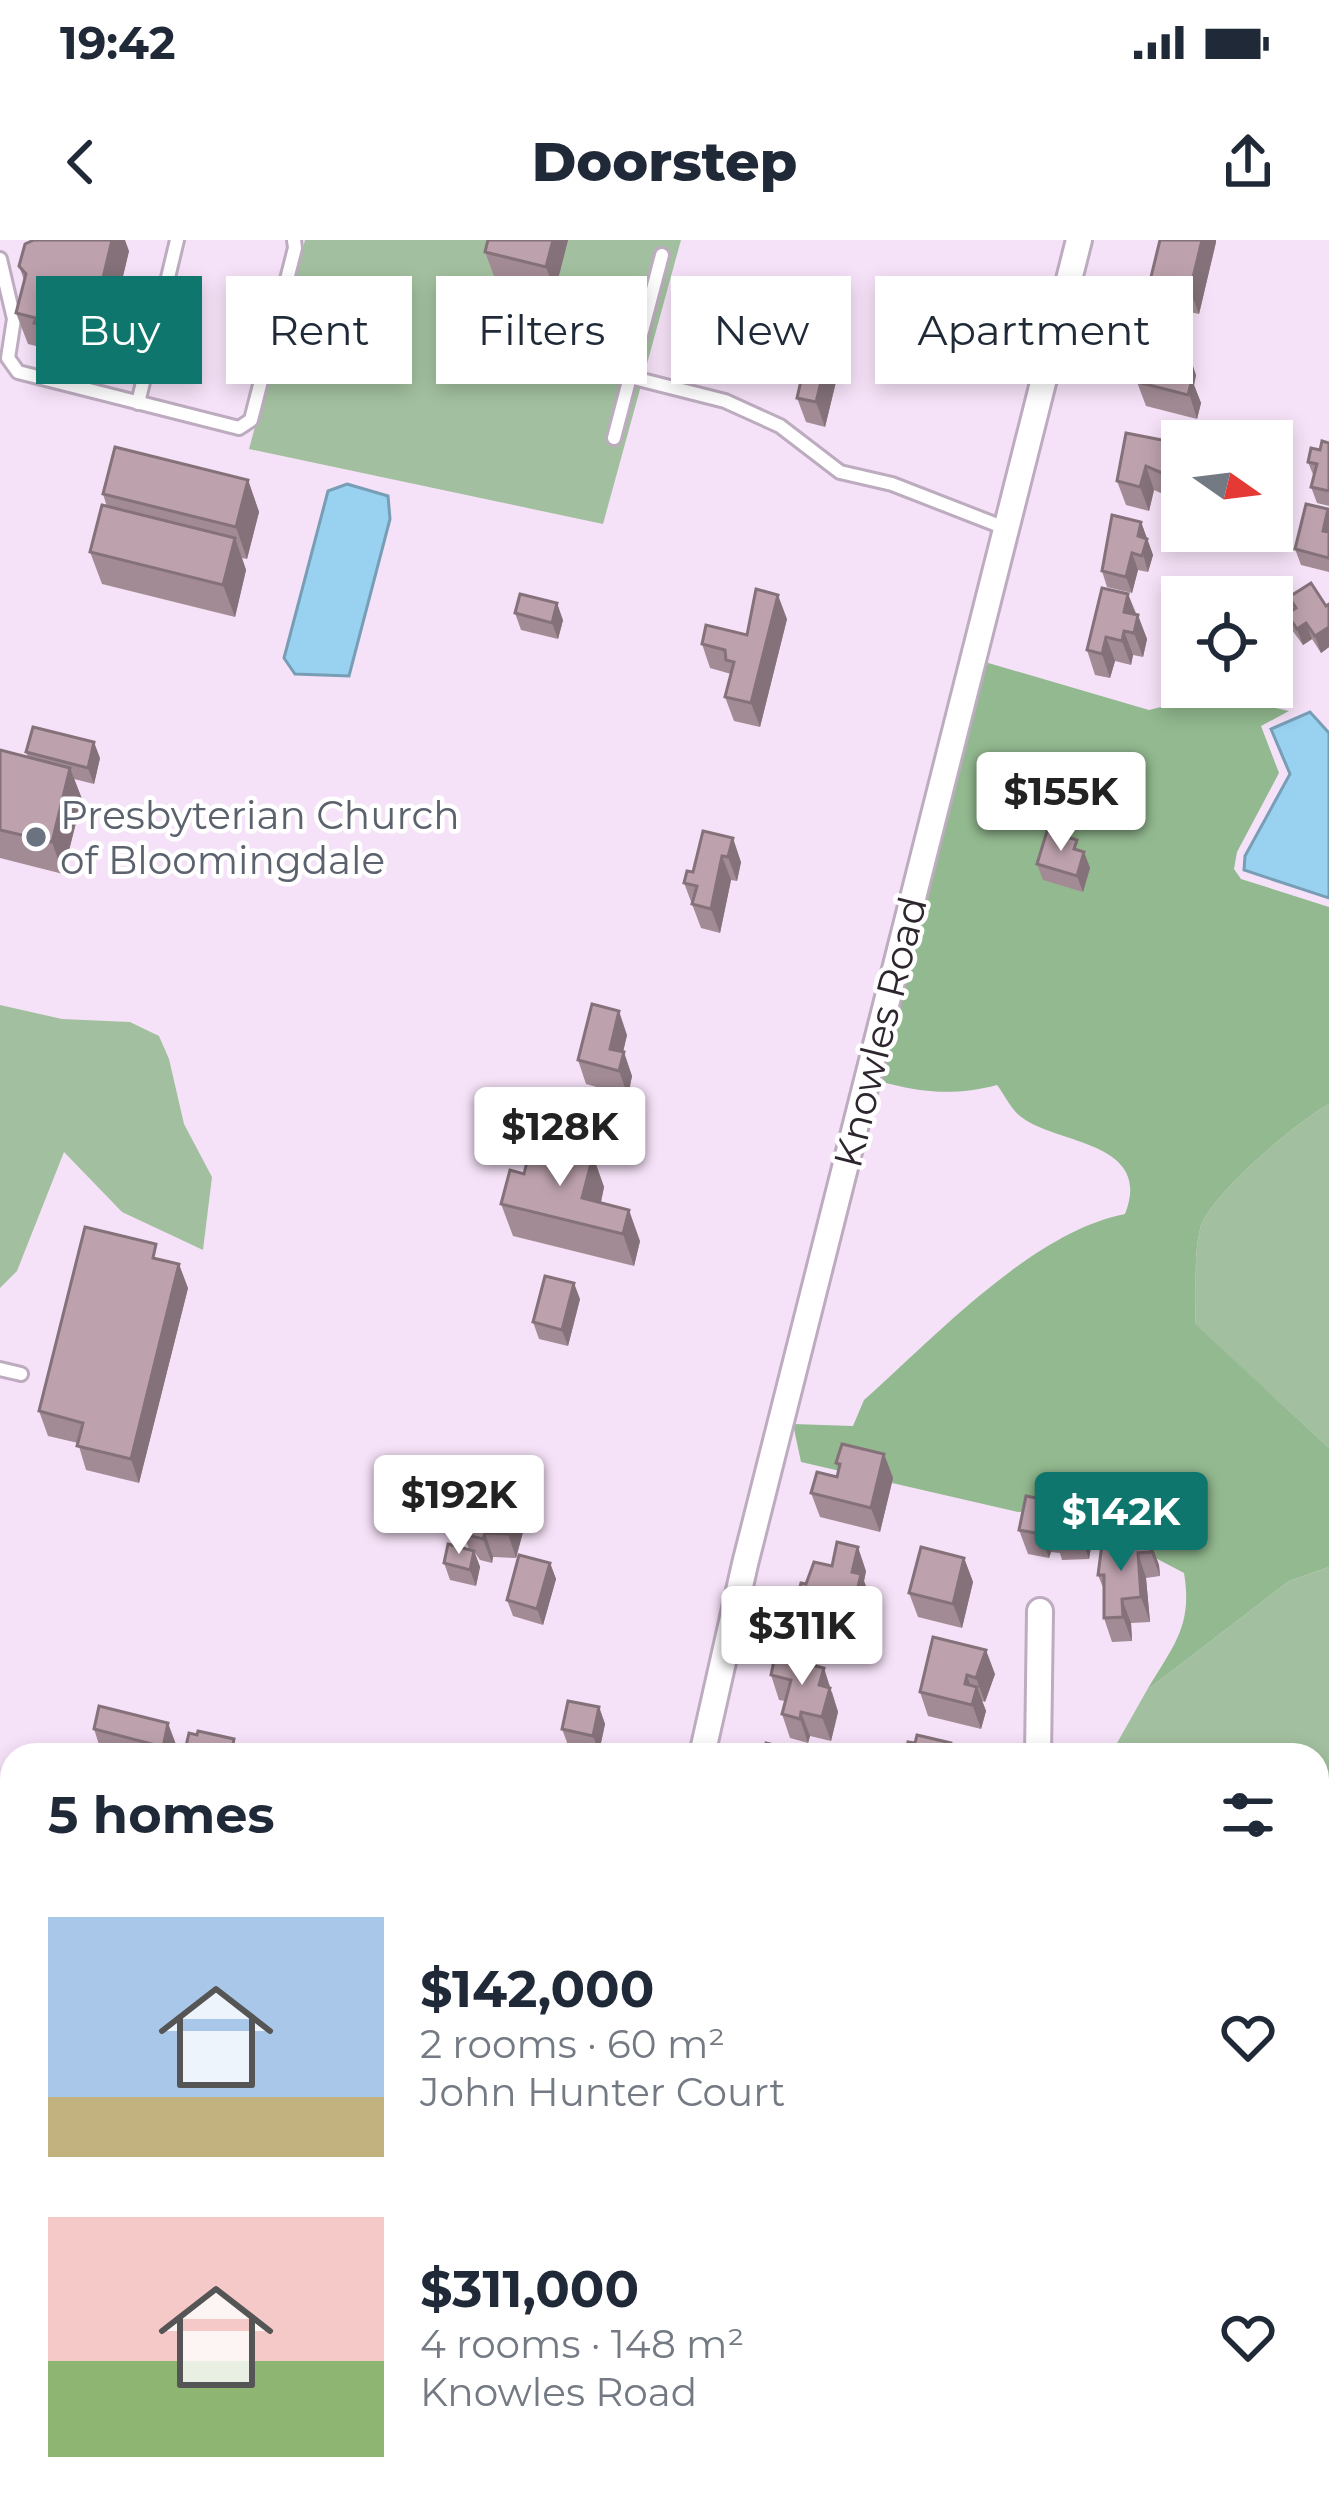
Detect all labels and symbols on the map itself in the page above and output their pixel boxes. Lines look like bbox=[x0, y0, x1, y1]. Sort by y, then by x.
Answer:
north arrow bbox=[1161, 420, 1293, 552]
pin: $155K bbox=[977, 752, 1145, 854]
place label: Presbyterian Church of Bloomingdale bbox=[60, 791, 460, 884]
marker: Presbyterian Church of Bloomingdale bbox=[23, 824, 49, 850]
street label: Knowles Road bbox=[823, 892, 937, 1172]
pin: $128K bbox=[476, 1087, 644, 1189]
pin: $192K bbox=[375, 1455, 543, 1557]
pin: $142K bbox=[1037, 1472, 1205, 1574]
pin: $311K bbox=[718, 1586, 886, 1688]

